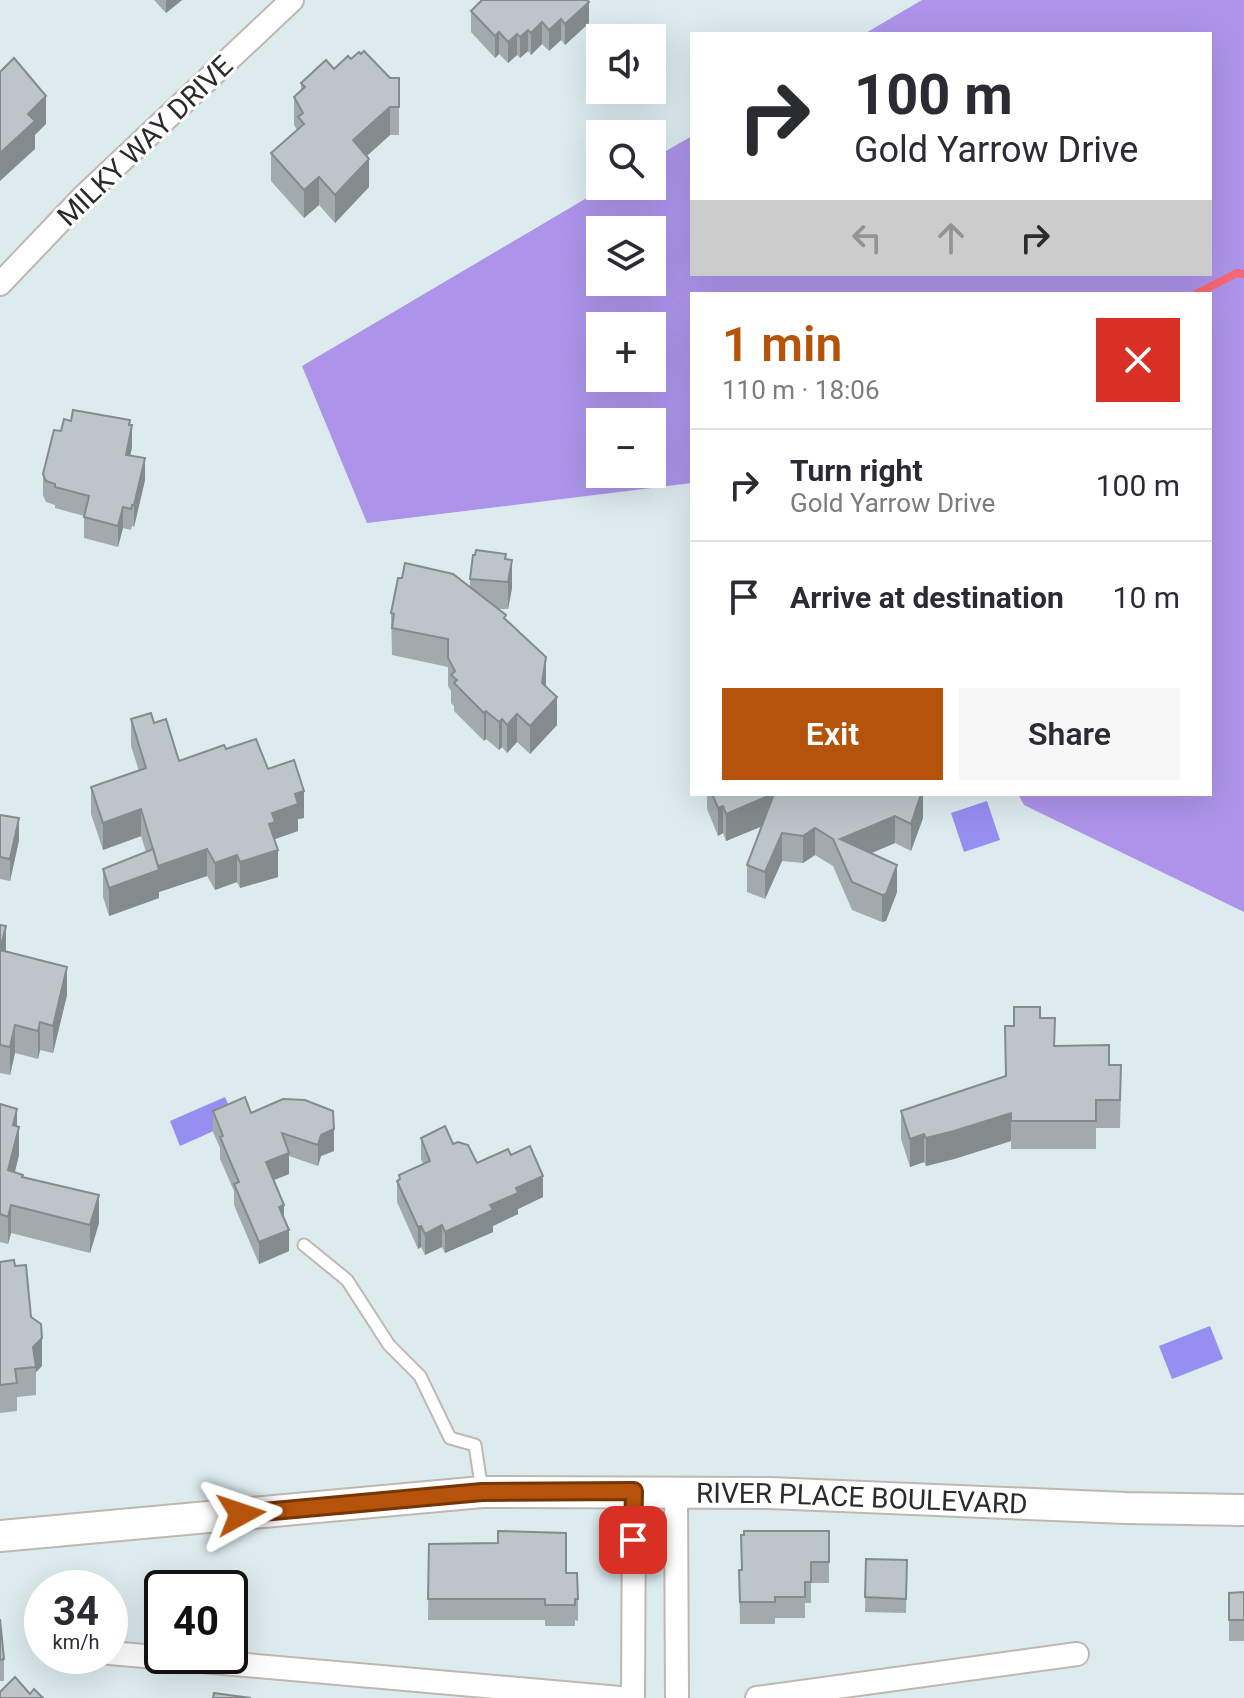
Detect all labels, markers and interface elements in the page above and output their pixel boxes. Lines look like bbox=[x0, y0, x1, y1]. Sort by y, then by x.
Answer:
map controls bbox=[586, 24, 666, 488]
button: sound bbox=[586, 24, 666, 104]
street label: MILKY WAY DRIVE bbox=[51, 49, 239, 233]
text: 100 m bbox=[854, 62, 1013, 128]
icon: right bbox=[722, 64, 826, 168]
button: search bbox=[586, 120, 666, 200]
text: Gold Yarrow Drive bbox=[854, 129, 1138, 171]
button: layers bbox=[586, 216, 666, 296]
icon: left bbox=[845, 216, 889, 260]
icon: ahead bbox=[929, 216, 973, 260]
icon: right bbox=[1013, 216, 1057, 260]
button: + bbox=[586, 312, 666, 392]
text: 1 min bbox=[722, 316, 842, 373]
button: close bbox=[1096, 318, 1180, 402]
text: 110 m · 18:06 bbox=[722, 375, 880, 405]
button: − bbox=[586, 408, 666, 488]
text: Turn right bbox=[790, 453, 923, 488]
icon: right bbox=[722, 463, 766, 507]
text: 100 m bbox=[1096, 468, 1180, 503]
text: Gold Yarrow Drive bbox=[790, 488, 995, 518]
icon: arrive bbox=[722, 575, 766, 619]
text: Arrive at destination bbox=[790, 580, 1064, 615]
text: 10 m bbox=[1113, 580, 1180, 615]
button: Exit bbox=[722, 688, 943, 780]
button: Share bbox=[959, 688, 1180, 780]
position arrow bbox=[199, 1472, 283, 1556]
street label: RIVER PLACE BOULEVARD bbox=[696, 1476, 1028, 1520]
pin bbox=[599, 1506, 667, 1574]
icon: arrive bbox=[611, 1518, 655, 1562]
speed limit sign: 40 bbox=[144, 1570, 248, 1674]
text: 34 bbox=[53, 1588, 99, 1635]
text: km/h bbox=[53, 1630, 99, 1654]

